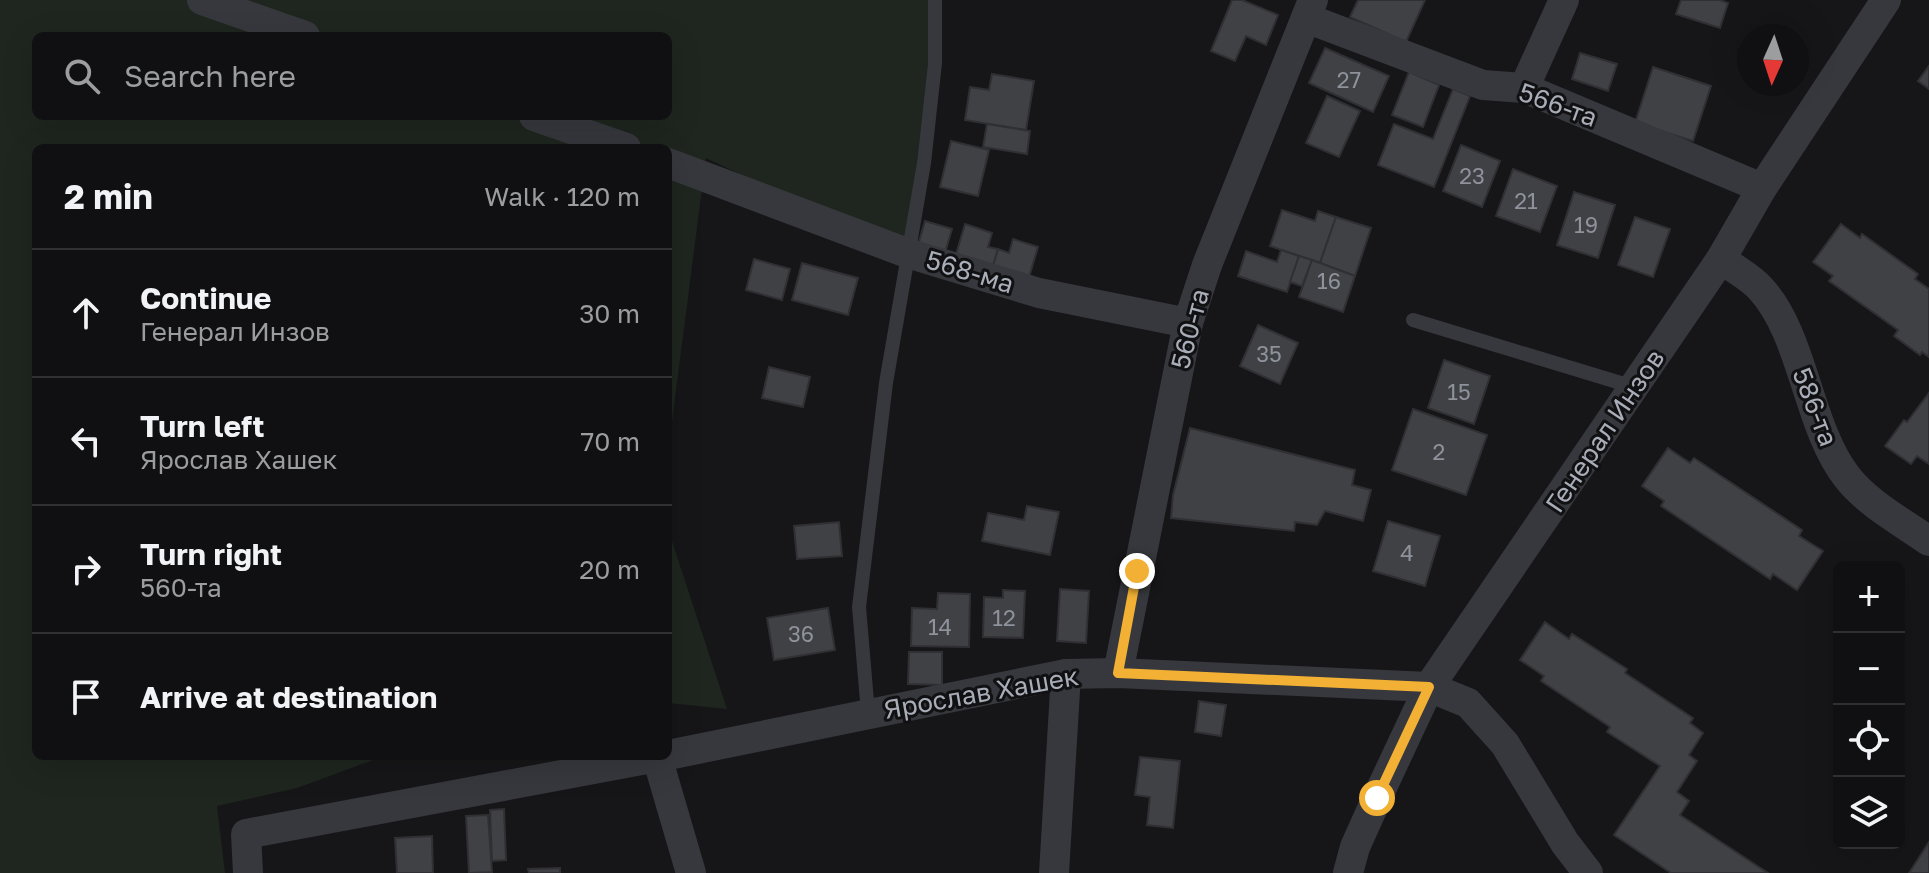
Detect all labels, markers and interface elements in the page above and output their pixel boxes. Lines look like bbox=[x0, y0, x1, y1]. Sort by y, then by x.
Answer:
north arrow bbox=[1737, 24, 1809, 96]
search box bbox=[32, 32, 672, 120]
icon: search bbox=[60, 54, 104, 98]
text: Search here bbox=[124, 58, 296, 94]
house number: 27 bbox=[1337, 66, 1361, 93]
street label: 566-та bbox=[1515, 76, 1602, 133]
house number: 23 bbox=[1459, 162, 1485, 189]
text: 2 min bbox=[64, 176, 153, 216]
text: Walk · 120 m bbox=[484, 181, 640, 212]
house number: 21 bbox=[1514, 187, 1538, 214]
house number: 19 bbox=[1574, 211, 1598, 238]
street label: 568-ма bbox=[923, 244, 1018, 299]
house number: 16 bbox=[1317, 267, 1341, 294]
text: Continue bbox=[140, 280, 271, 316]
street label: 560-та bbox=[1164, 285, 1215, 372]
icon: ahead bbox=[64, 291, 108, 335]
text: 30 m bbox=[579, 298, 640, 329]
text: Генерал Инзов bbox=[140, 316, 330, 347]
house number: 35 bbox=[1256, 340, 1282, 367]
street label: Генерал Инзов bbox=[1539, 343, 1670, 518]
street label: 586-та bbox=[1786, 363, 1845, 450]
house number: 15 bbox=[1447, 378, 1471, 405]
text: Turn left bbox=[140, 408, 265, 444]
icon: left bbox=[64, 419, 108, 463]
text: 70 m bbox=[581, 426, 640, 457]
house number: 2 bbox=[1433, 438, 1445, 465]
text: Ярослав Хашек bbox=[140, 444, 337, 475]
text: Turn right bbox=[140, 536, 282, 572]
house number: 4 bbox=[1400, 539, 1414, 566]
icon: right bbox=[64, 547, 108, 591]
route end bbox=[1119, 553, 1155, 589]
text: 20 m bbox=[579, 554, 640, 585]
map controls bbox=[1833, 561, 1905, 849]
button: + bbox=[1833, 561, 1905, 633]
text: 560-та bbox=[140, 572, 222, 603]
house number: 12 bbox=[992, 604, 1016, 631]
house number: 14 bbox=[928, 613, 952, 640]
house number: 36 bbox=[788, 620, 814, 647]
button: − bbox=[1833, 633, 1905, 705]
street label: Ярослав Хашек bbox=[881, 660, 1081, 725]
icon: arrive bbox=[64, 675, 108, 719]
text: Arrive at destination bbox=[140, 679, 437, 715]
button: locate bbox=[1833, 705, 1905, 777]
button: layers bbox=[1833, 777, 1905, 849]
route start bbox=[1359, 780, 1395, 816]

